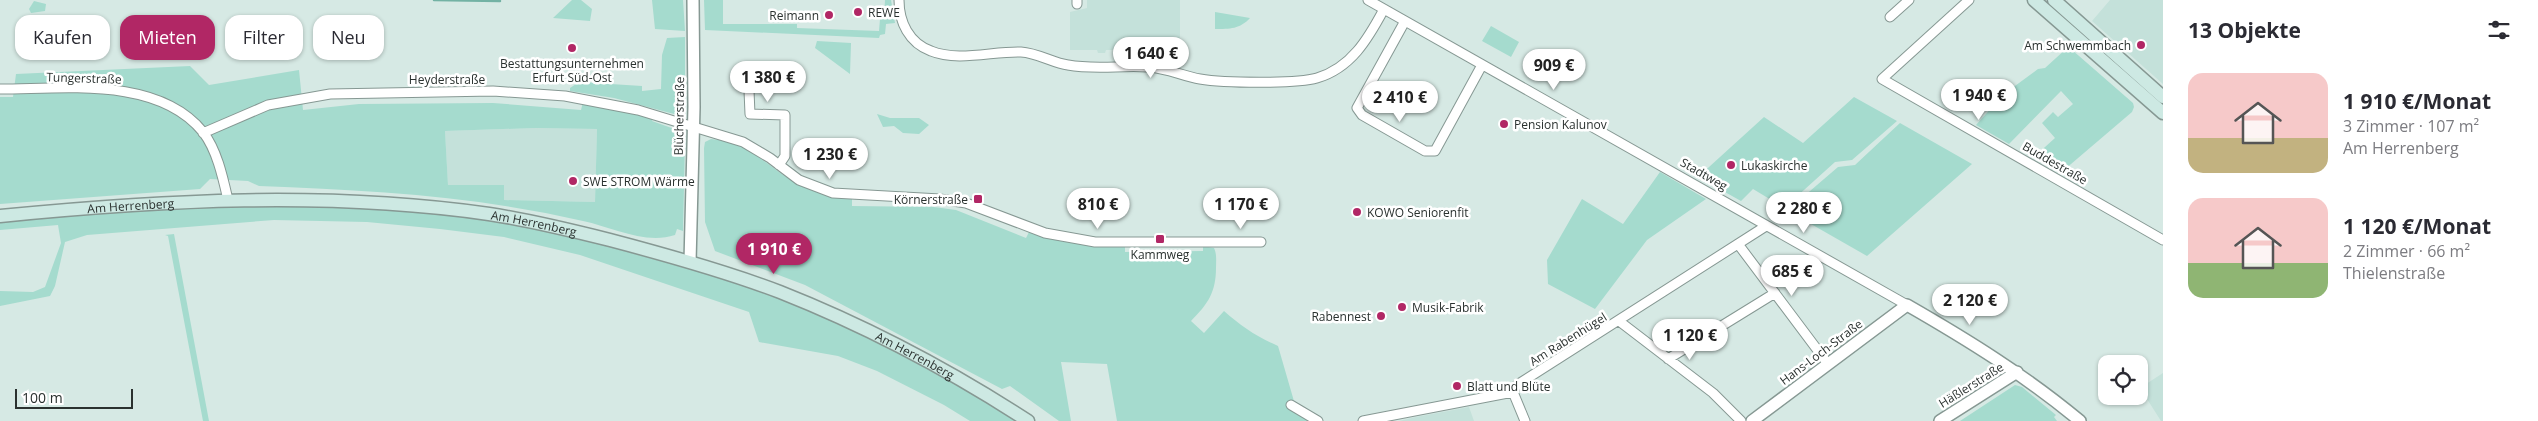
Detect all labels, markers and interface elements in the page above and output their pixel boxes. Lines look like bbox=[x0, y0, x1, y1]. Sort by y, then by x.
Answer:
place label: REWE bbox=[868, 4, 900, 21]
marker: REWE bbox=[852, 6, 864, 18]
place label: Reimann bbox=[769, 7, 819, 24]
marker: Reimann bbox=[823, 9, 835, 21]
chip: Kaufen bbox=[15, 15, 110, 60]
chip: Mieten bbox=[120, 15, 215, 60]
chip: Filter bbox=[225, 15, 303, 60]
chip: Neu bbox=[313, 15, 384, 60]
text: 13 Objekte bbox=[2188, 16, 2301, 44]
icon: filters bbox=[2485, 16, 2513, 44]
pin: 1 640 € bbox=[1105, 36, 1197, 79]
place label: Am Schwemmbach bbox=[2024, 37, 2131, 54]
marker: Am Schwemmbach bbox=[2135, 39, 2147, 51]
marker: Bestattungsunternehmen Erfurt Süd-Ost bbox=[566, 42, 578, 54]
text: 1 640 € bbox=[1124, 42, 1178, 64]
pin: 909 € bbox=[1519, 48, 1589, 91]
text: 909 € bbox=[1534, 54, 1574, 76]
place label: Bestattungsunternehmen Erfurt Süd-Ost bbox=[500, 55, 644, 86]
pin: 1 380 € bbox=[722, 61, 814, 103]
text: 1 380 € bbox=[741, 66, 795, 88]
street label: Tungerstraße bbox=[46, 68, 122, 88]
street label: Heyderstraße bbox=[409, 71, 485, 88]
street label: Blücherstraße bbox=[670, 76, 688, 155]
pin: 1 940 € bbox=[1933, 78, 2025, 121]
pin: 2 410 € bbox=[1354, 80, 1446, 123]
text: 1 940 € bbox=[1952, 84, 2006, 106]
text: 2 410 € bbox=[1373, 86, 1427, 108]
text: 1 910 €/Monat bbox=[2343, 87, 2491, 115]
icon: home bbox=[2228, 93, 2288, 153]
text: 3 Zimmer · 107 m² bbox=[2343, 115, 2479, 137]
place label: Pension Kalunov bbox=[1514, 116, 1607, 133]
marker: Pension Kalunov bbox=[1498, 118, 1510, 130]
text: Am Herrenberg bbox=[2343, 137, 2459, 159]
pin: 1 230 € bbox=[784, 138, 876, 180]
street label: Buddestraße bbox=[2019, 138, 2091, 189]
text: 1 230 € bbox=[803, 143, 857, 165]
street label: Stadtweg bbox=[1677, 154, 1731, 195]
place label: Lukaskirche bbox=[1741, 157, 1808, 174]
marker: Lukaskirche bbox=[1725, 159, 1737, 171]
place label: SWE STROM Wärme bbox=[583, 173, 695, 190]
marker: SWE STROM Wärme bbox=[567, 175, 579, 187]
pin: 810 € bbox=[1063, 188, 1133, 230]
pin: 1 170 € bbox=[1195, 188, 1287, 230]
place label: Körnerstraße bbox=[894, 191, 968, 208]
pin: 2 280 € bbox=[1758, 192, 1850, 234]
marker: Körnerstraße bbox=[972, 193, 984, 205]
text: 810 € bbox=[1078, 193, 1118, 215]
text: 1 170 € bbox=[1214, 193, 1268, 215]
street label: Am Herrenberg bbox=[87, 194, 175, 217]
text: 2 280 € bbox=[1777, 197, 1831, 219]
place label: KOWO Seniorenfit bbox=[1367, 204, 1468, 221]
street label: Am Herrenberg bbox=[490, 206, 579, 240]
marker: KOWO Seniorenfit bbox=[1351, 206, 1363, 218]
text: 1 120 €/Monat bbox=[2343, 212, 2491, 240]
icon: home bbox=[2228, 218, 2288, 278]
pin: 1 910 € bbox=[728, 232, 820, 275]
marker: Kammweg bbox=[1154, 233, 1166, 245]
text: 1 910 € bbox=[747, 238, 801, 260]
text: 2 Zimmer · 66 m² bbox=[2343, 240, 2470, 262]
place label: Kammweg bbox=[1131, 246, 1190, 263]
pin: 685 € bbox=[1757, 254, 1827, 297]
text: 685 € bbox=[1772, 260, 1812, 282]
text: Thielenstraße bbox=[2343, 262, 2445, 284]
pin: 2 120 € bbox=[1924, 284, 2016, 326]
text: 2 120 € bbox=[1943, 289, 1997, 311]
place label: Musik-Fabrik bbox=[1412, 299, 1484, 316]
marker: Musik-Fabrik bbox=[1396, 301, 1408, 313]
place label: Rabennest bbox=[1311, 308, 1371, 325]
street label: Am Rabenhügel bbox=[1526, 308, 1610, 370]
marker: Rabennest bbox=[1375, 310, 1387, 322]
street label: Hans-Loch-Straße bbox=[1776, 315, 1866, 389]
pin: 1 120 € bbox=[1644, 318, 1736, 361]
text: 1 120 € bbox=[1663, 324, 1717, 346]
street label: Am Herrenberg bbox=[873, 327, 958, 383]
map controls bbox=[2098, 355, 2148, 405]
button: locate bbox=[2098, 355, 2148, 405]
street label: Häßlerstraße bbox=[1935, 358, 2007, 412]
place label: Blatt und Blüte bbox=[1467, 378, 1551, 395]
marker: Blatt und Blüte bbox=[1451, 380, 1463, 392]
scale bar bbox=[15, 386, 132, 409]
text: 100 m bbox=[22, 388, 63, 407]

